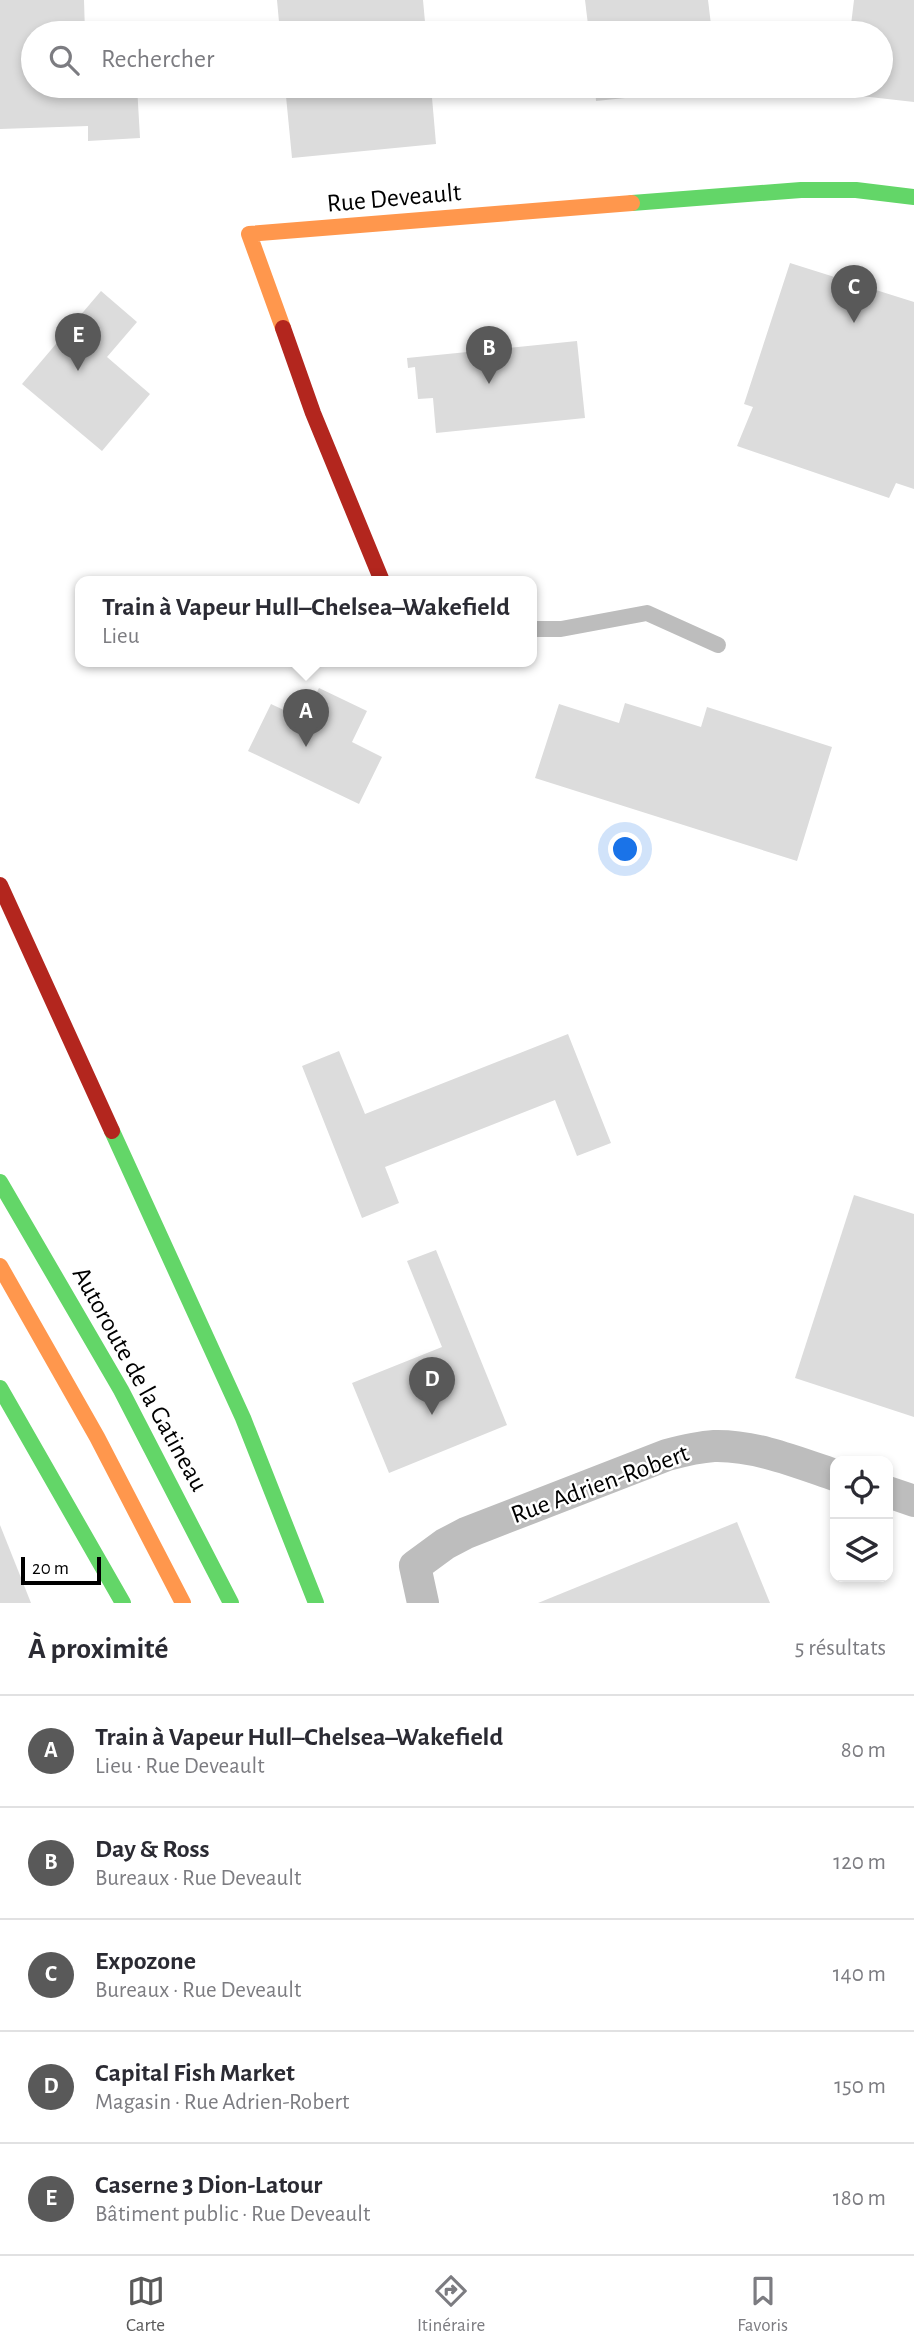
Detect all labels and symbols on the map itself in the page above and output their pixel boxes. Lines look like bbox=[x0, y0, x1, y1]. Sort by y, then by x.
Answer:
street label: Rue Deveault bbox=[326, 179, 462, 217]
pin: C bbox=[831, 265, 877, 323]
pin: E bbox=[55, 313, 101, 371]
pin: B bbox=[466, 326, 512, 384]
pin: A bbox=[283, 689, 329, 747]
your location bbox=[608, 832, 642, 866]
street label: Autoroute de la Gatineau bbox=[68, 1263, 212, 1495]
pin: D bbox=[409, 1357, 455, 1415]
street label: Rue Adrien-Robert bbox=[508, 1440, 692, 1528]
scale bar bbox=[21, 1554, 102, 1586]

